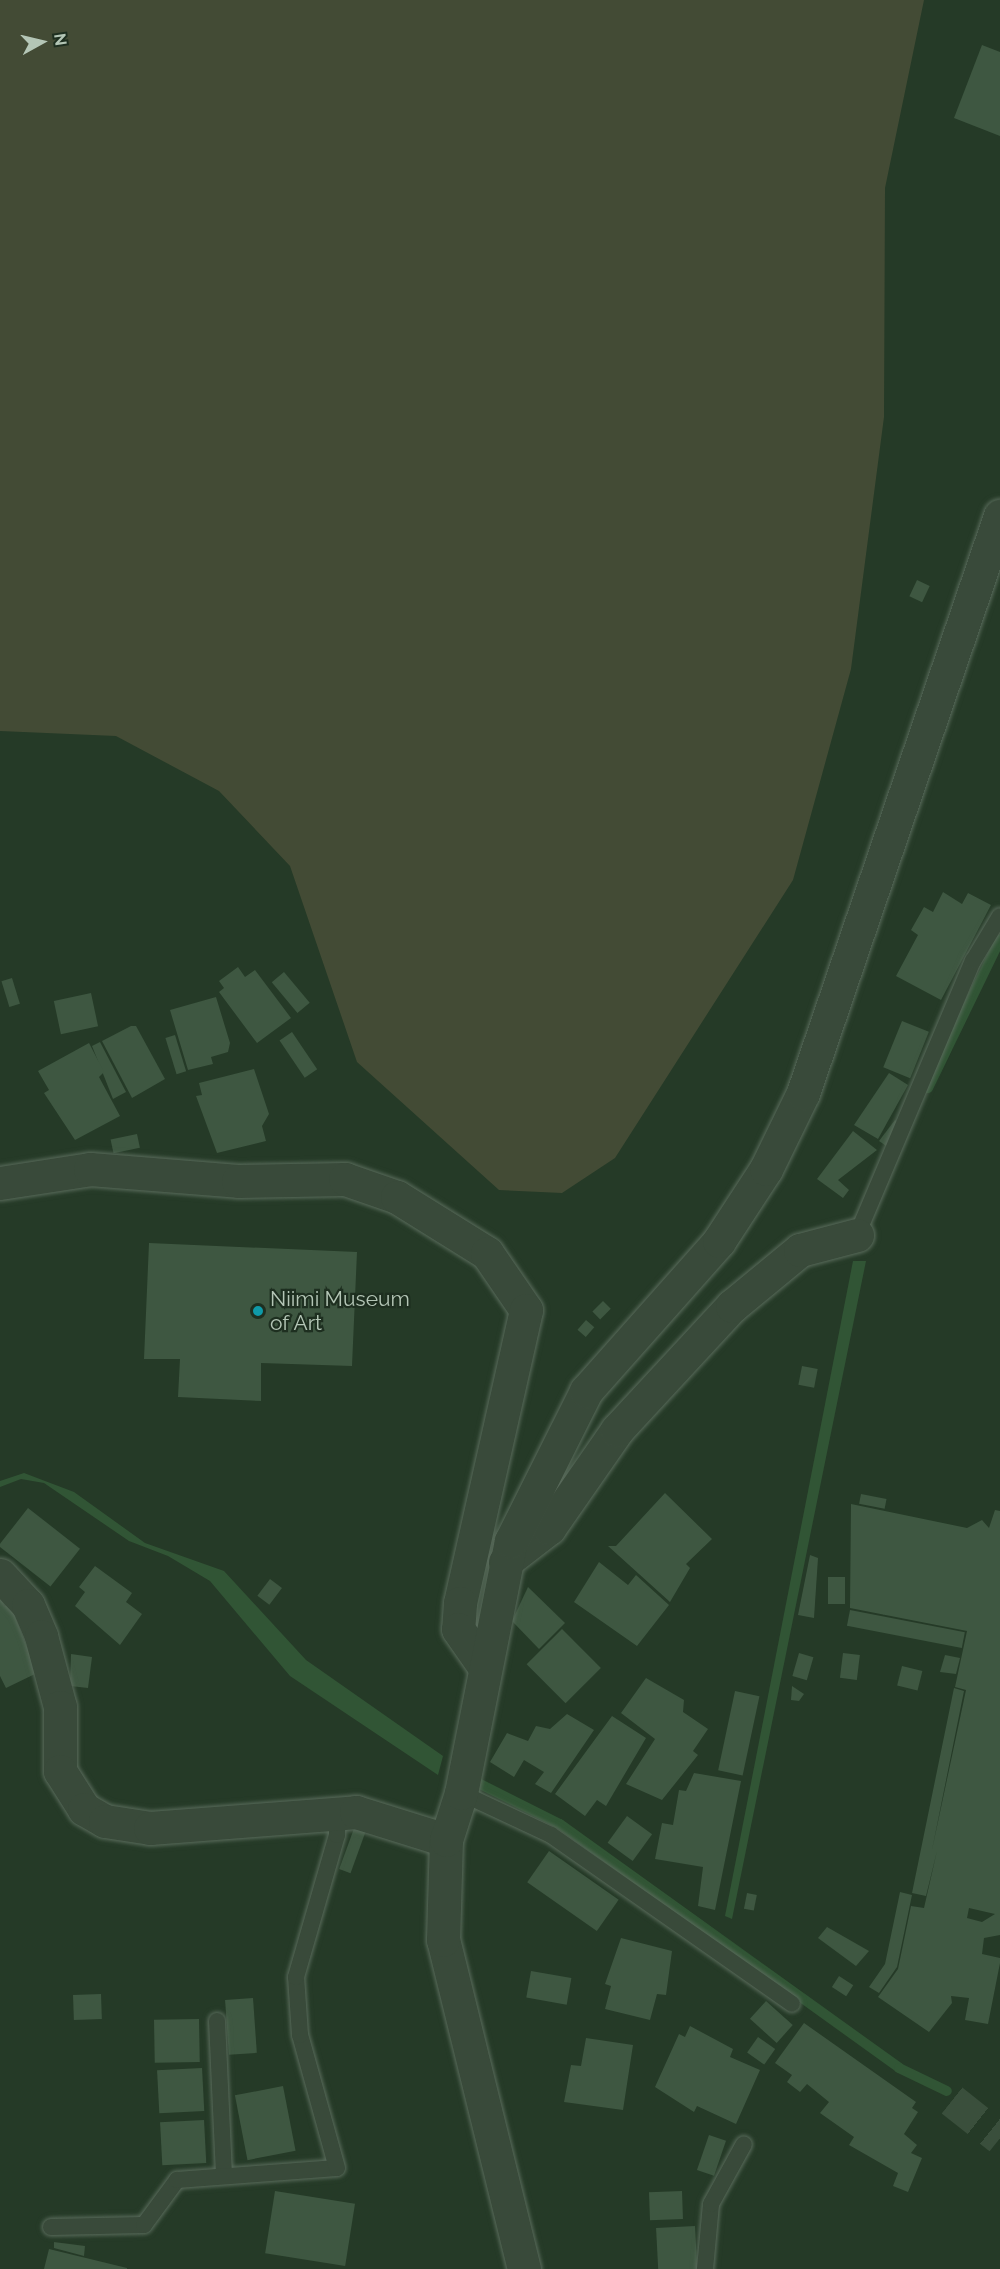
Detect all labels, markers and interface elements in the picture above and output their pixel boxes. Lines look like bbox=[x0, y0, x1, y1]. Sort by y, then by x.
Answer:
north arrow bbox=[12, 12, 72, 72]
text: N bbox=[50, 32, 71, 47]
place label: Niimi Museum of Art bbox=[270, 1286, 410, 1336]
marker: Niimi Museum of Art bbox=[251, 1304, 265, 1318]

